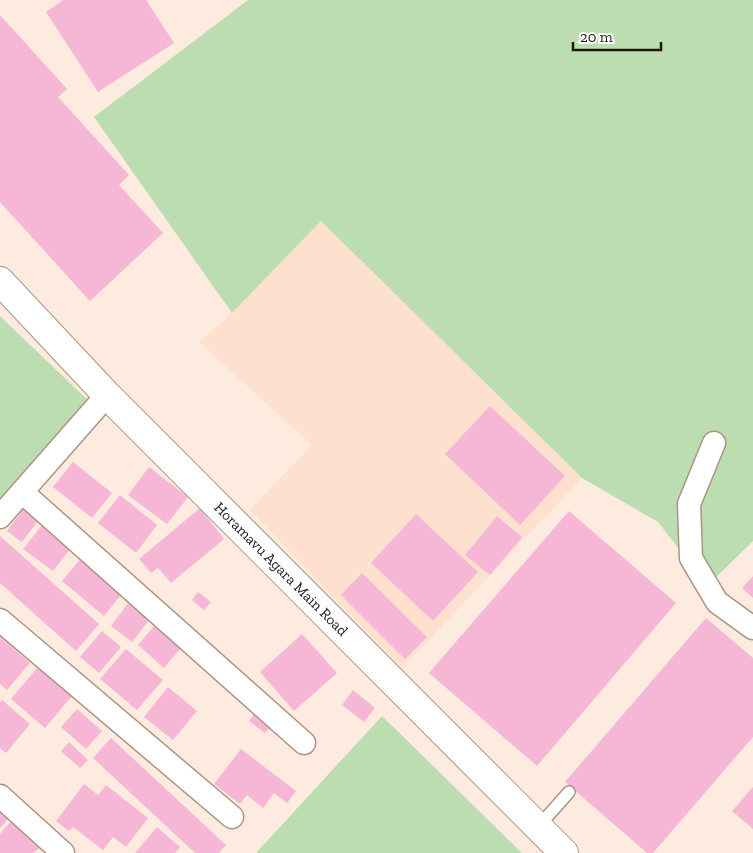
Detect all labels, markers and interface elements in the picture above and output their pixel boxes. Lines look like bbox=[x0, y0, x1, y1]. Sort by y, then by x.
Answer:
scale bar bbox=[573, 20, 660, 52]
text: 20 m bbox=[580, 28, 613, 46]
street label: Horamavu Agara Main Road bbox=[210, 498, 352, 640]

